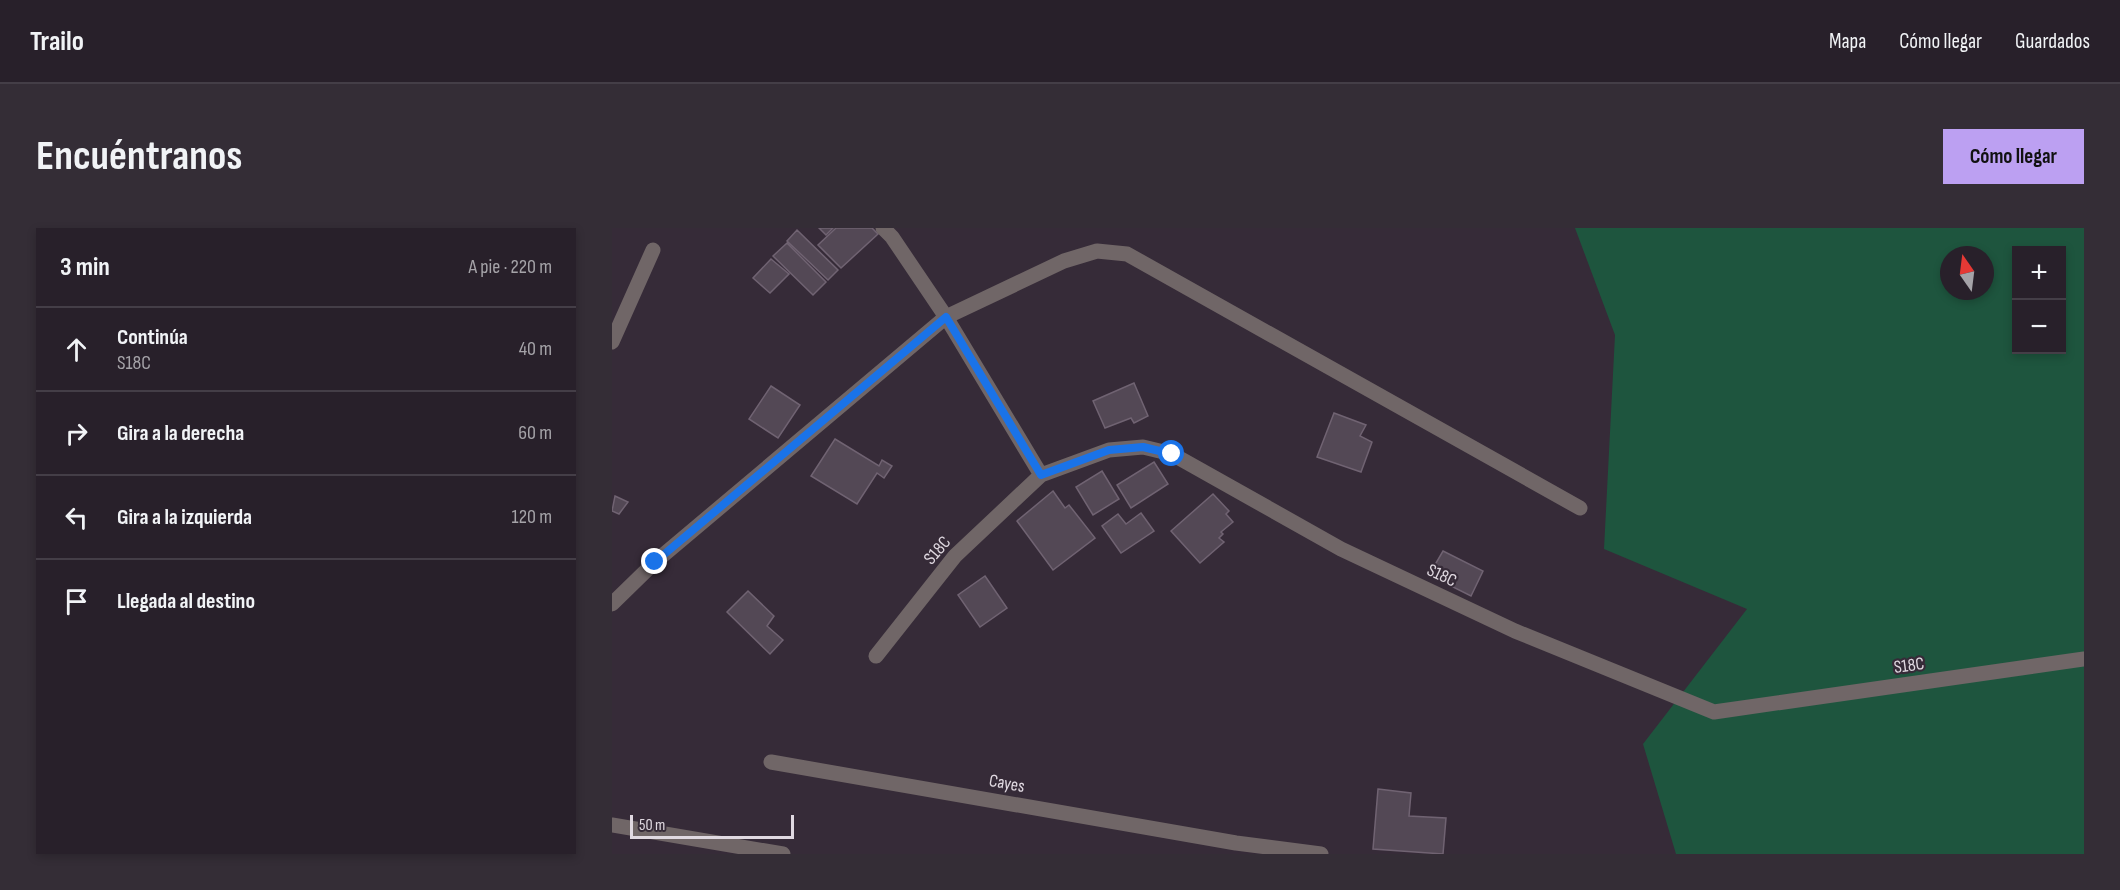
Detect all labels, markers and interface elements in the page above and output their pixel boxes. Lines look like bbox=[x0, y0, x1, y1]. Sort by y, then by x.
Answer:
text: Trailo bbox=[30, 25, 84, 58]
text: Mapa bbox=[1829, 29, 1866, 54]
text: Cómo llegar bbox=[1899, 29, 1982, 54]
text: Guardados bbox=[2015, 29, 2090, 54]
button: Cómo llegar bbox=[1943, 129, 2084, 184]
text: Encuéntranos bbox=[36, 131, 242, 182]
north arrow bbox=[1940, 246, 1994, 300]
map controls bbox=[2012, 246, 2066, 354]
button: + bbox=[2012, 246, 2066, 300]
text: 3 min bbox=[60, 252, 110, 283]
text: A pie · 220 m bbox=[468, 255, 552, 279]
button: − bbox=[2012, 300, 2066, 354]
text: Continúa bbox=[117, 324, 188, 351]
icon: ahead bbox=[60, 333, 93, 366]
text: 40 m bbox=[519, 337, 552, 361]
text: S18C bbox=[117, 351, 151, 375]
icon: right bbox=[60, 417, 93, 450]
text: Gira a la derecha bbox=[117, 420, 244, 447]
text: 60 m bbox=[518, 421, 552, 445]
route start bbox=[1158, 440, 1184, 466]
icon: left bbox=[60, 501, 93, 534]
text: Gira a la izquierda bbox=[117, 504, 252, 531]
text: 120 m bbox=[512, 505, 552, 529]
street label: S18C bbox=[919, 532, 955, 569]
route end bbox=[641, 548, 667, 574]
street label: S18C bbox=[1424, 559, 1460, 591]
icon: arrive bbox=[60, 585, 93, 618]
text: Llegada al destino bbox=[117, 588, 255, 615]
street label: S18C bbox=[1893, 653, 1926, 678]
street label: Cayes bbox=[987, 770, 1026, 797]
scale bar bbox=[630, 812, 794, 840]
text: 50 m bbox=[639, 816, 665, 835]

